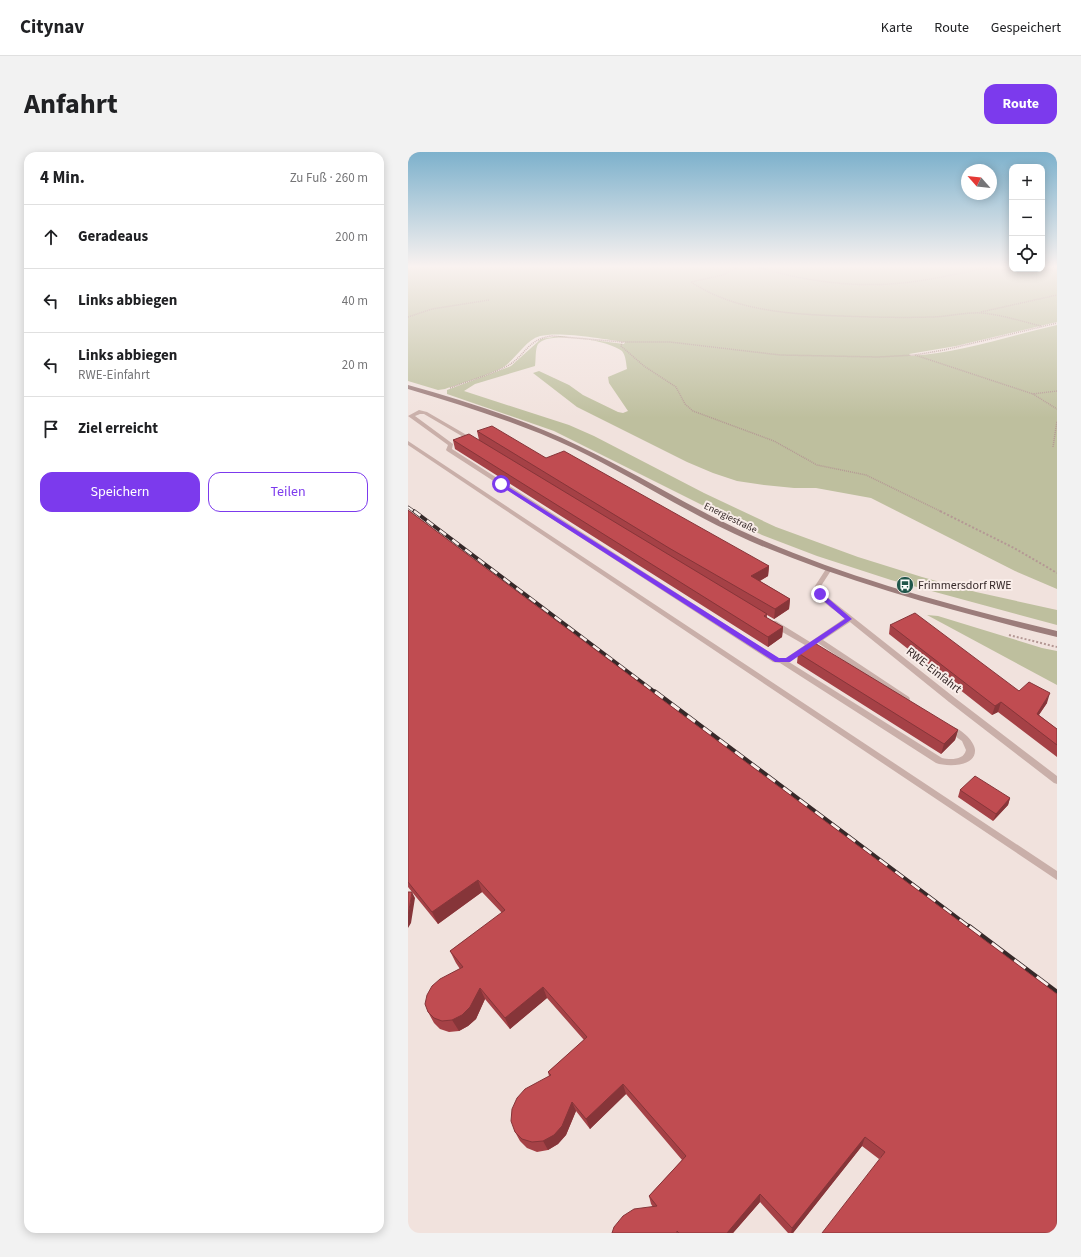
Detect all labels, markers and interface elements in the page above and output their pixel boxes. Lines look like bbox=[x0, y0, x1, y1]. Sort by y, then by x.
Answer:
text: Citynav bbox=[20, 14, 84, 41]
text: Karte bbox=[881, 18, 912, 38]
text: Route bbox=[934, 18, 969, 38]
text: Gespeichert bbox=[991, 18, 1061, 38]
text: Anfahrt bbox=[24, 84, 118, 124]
button: Route bbox=[984, 84, 1057, 124]
north arrow bbox=[961, 164, 997, 200]
map controls bbox=[1009, 164, 1045, 272]
button: + bbox=[1009, 164, 1045, 200]
text: 4 Min. bbox=[40, 166, 85, 190]
text: Zu Fuß · 260 m bbox=[290, 169, 368, 187]
button: − bbox=[1009, 200, 1045, 236]
icon: ahead bbox=[40, 226, 62, 248]
text: Geradeaus bbox=[78, 226, 148, 247]
text: 200 m bbox=[335, 228, 368, 246]
button: locate bbox=[1009, 236, 1045, 272]
icon: left bbox=[40, 290, 62, 312]
text: Links abbiegen bbox=[78, 290, 177, 311]
text: 40 m bbox=[342, 292, 368, 310]
text: Links abbiegen bbox=[78, 345, 177, 366]
icon: left bbox=[40, 354, 62, 376]
text: 20 m bbox=[342, 356, 368, 374]
text: RWE-Einfahrt bbox=[78, 366, 150, 384]
icon: arrive bbox=[40, 418, 62, 440]
text: Ziel erreicht bbox=[78, 418, 158, 439]
button: Speichern bbox=[40, 472, 200, 512]
button: Teilen bbox=[208, 472, 368, 512]
route start bbox=[492, 475, 510, 493]
street label: Energiestraße bbox=[701, 499, 760, 537]
bus stop icon: Frimmersdorf RWE bbox=[895, 575, 915, 595]
place label: Frimmersdorf RWE bbox=[918, 577, 1012, 594]
route end bbox=[811, 585, 829, 603]
street label: RWE-Einfahrt bbox=[902, 643, 965, 698]

